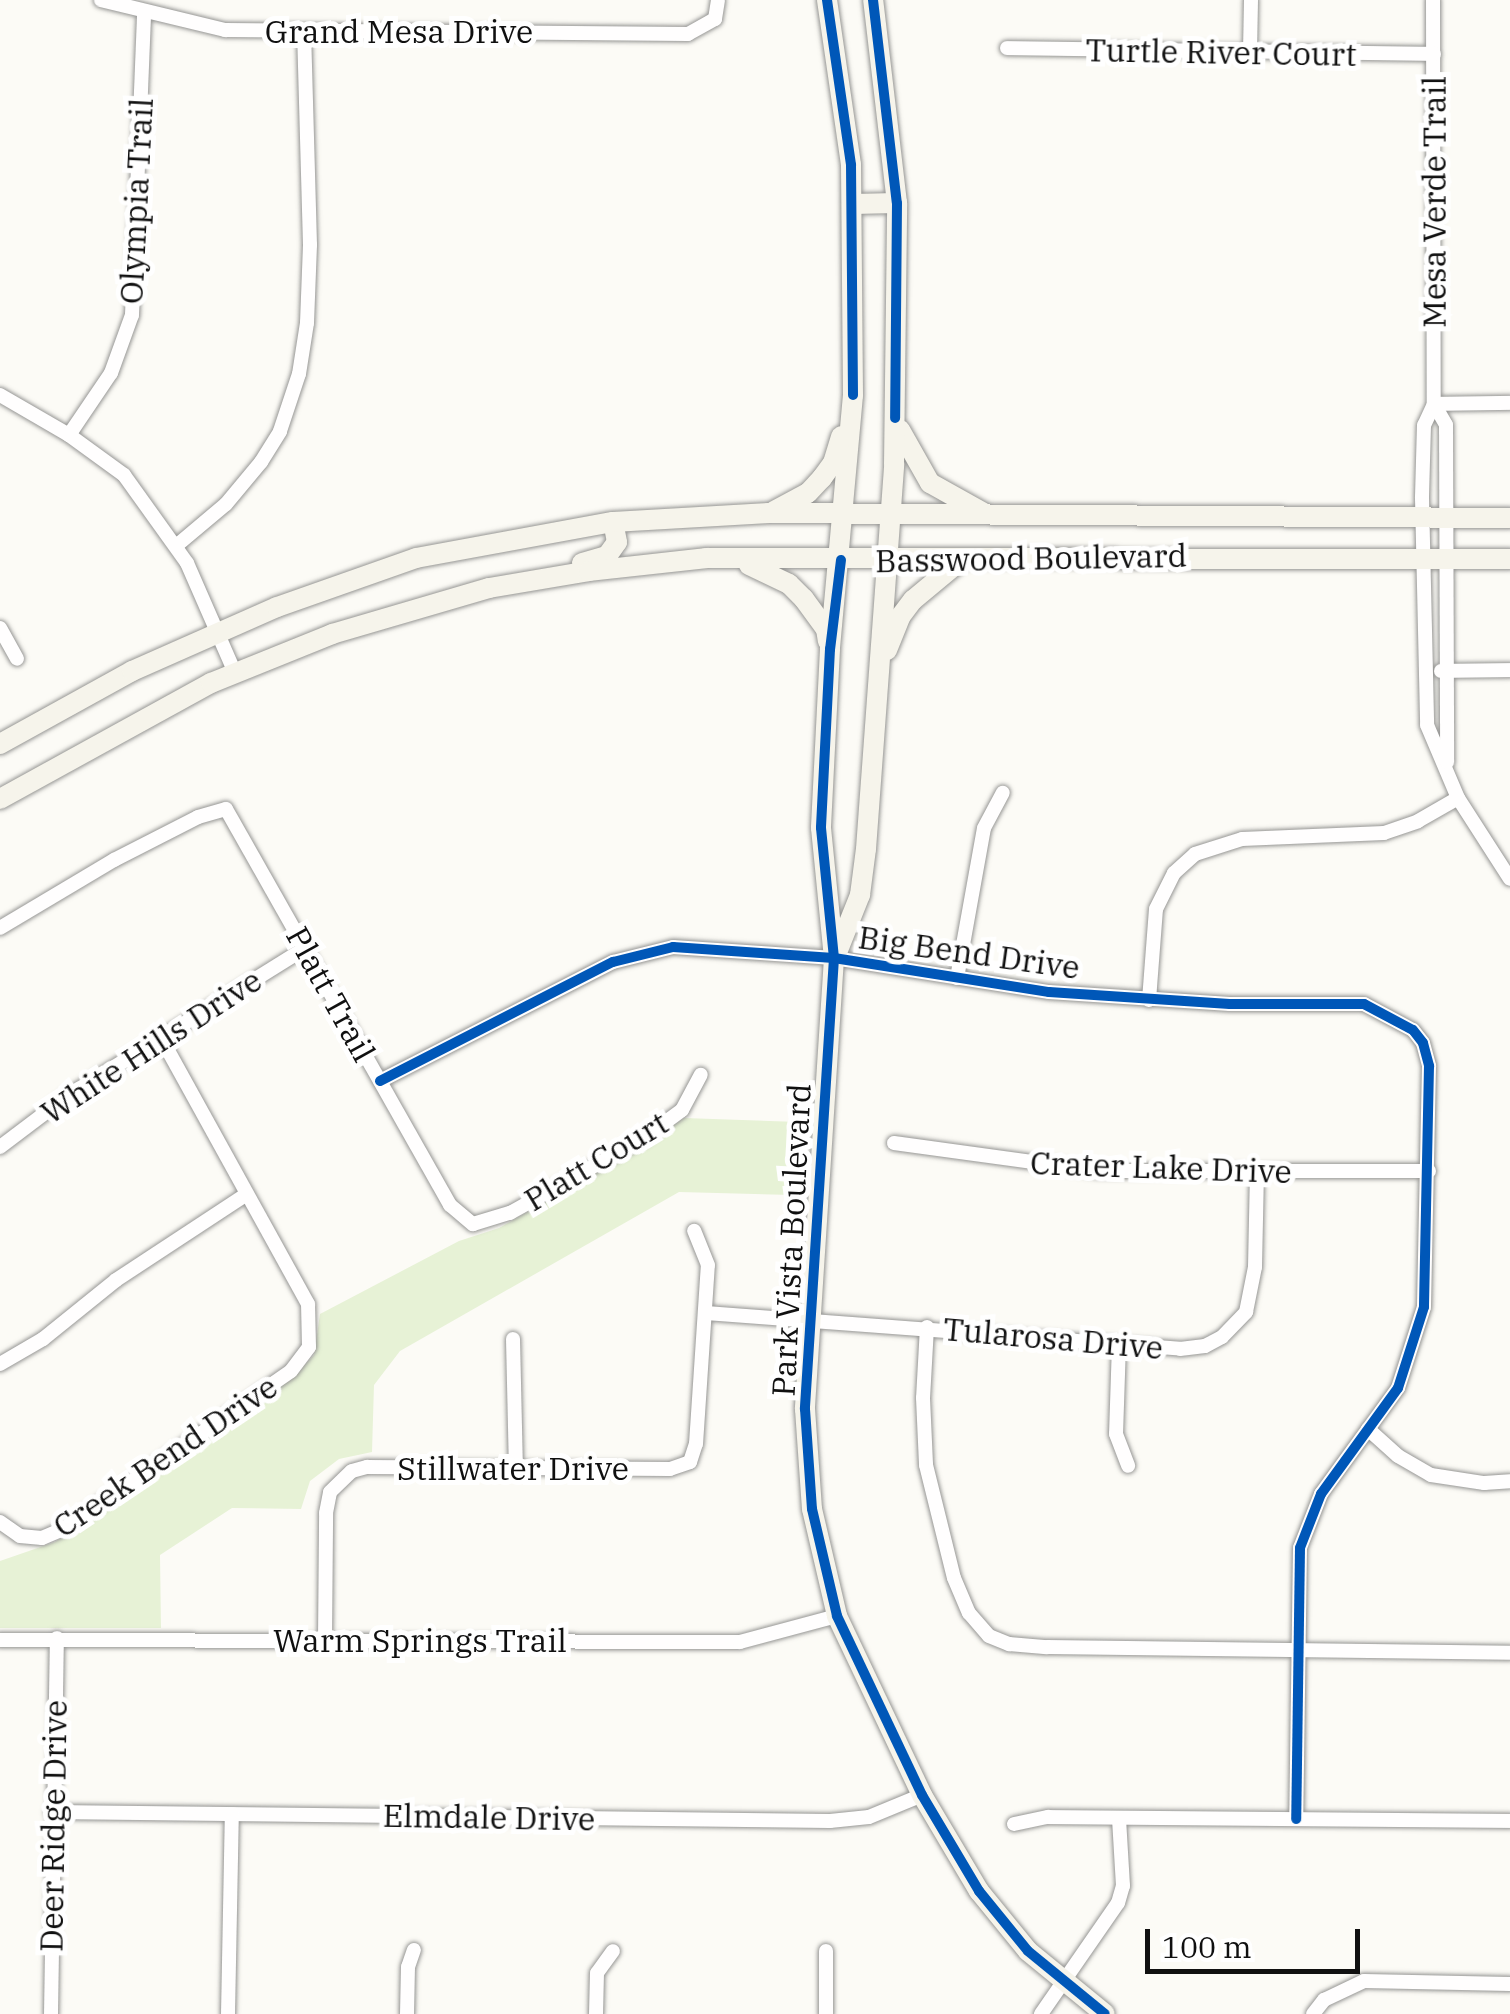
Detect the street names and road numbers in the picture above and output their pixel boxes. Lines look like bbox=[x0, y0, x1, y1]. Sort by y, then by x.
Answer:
street label: Grand Mesa Drive bbox=[265, 12, 533, 50]
street label: Turtle River Court bbox=[1085, 30, 1357, 74]
street label: Mesa Verde Trail bbox=[1415, 76, 1453, 328]
street label: Olympia Trail bbox=[111, 97, 161, 305]
street label: Basswood Boulevard bbox=[875, 536, 1187, 580]
street label: Big Bend Drive bbox=[856, 917, 1082, 987]
street label: Platt Trail bbox=[278, 920, 384, 1068]
street label: White Hills Drive bbox=[34, 960, 268, 1132]
street label: Park Vista Boulevard bbox=[764, 1083, 818, 1397]
street label: Platt Court bbox=[517, 1103, 675, 1219]
street label: Crater Lake Drive bbox=[1030, 1143, 1292, 1191]
street label: Tularosa Drive bbox=[941, 1309, 1165, 1367]
street label: Creek Bend Drive bbox=[46, 1367, 284, 1545]
street label: Stillwater Drive bbox=[397, 1449, 629, 1487]
street label: Warm Springs Trail bbox=[273, 1621, 567, 1659]
street label: Deer Ridge Drive bbox=[32, 1700, 74, 1952]
street label: Elmdale Drive bbox=[382, 1796, 596, 1838]

